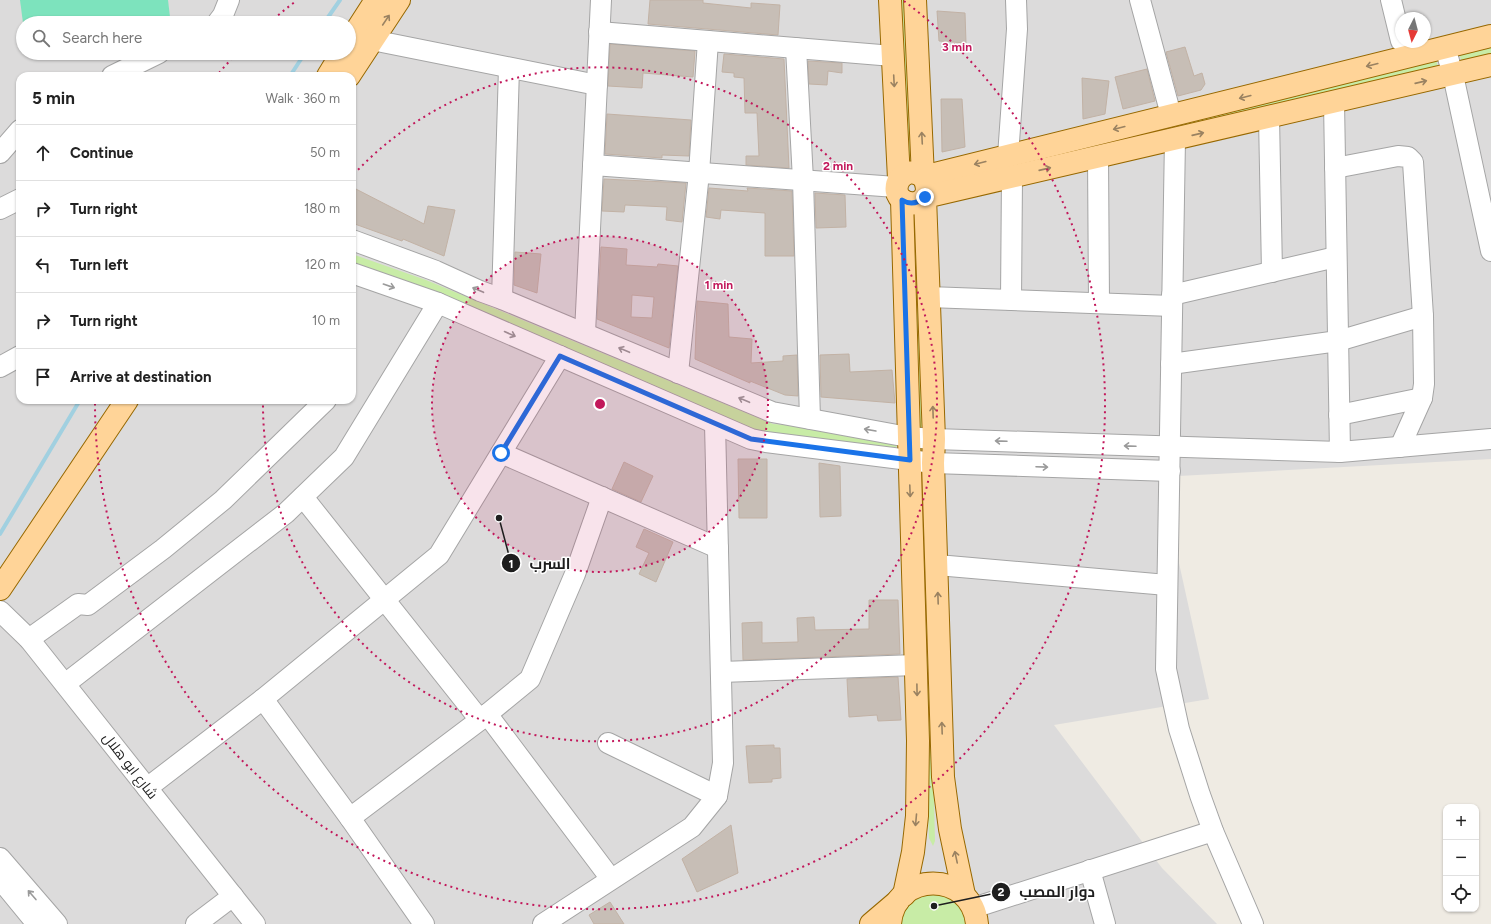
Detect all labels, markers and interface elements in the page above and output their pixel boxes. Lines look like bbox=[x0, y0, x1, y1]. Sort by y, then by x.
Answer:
north arrow bbox=[1395, 12, 1431, 48]
one-way arrow bbox=[382, 15, 390, 26]
search box bbox=[16, 16, 356, 60]
icon: search bbox=[30, 27, 52, 49]
text: Search here bbox=[62, 29, 142, 47]
text: 3 min bbox=[942, 40, 972, 54]
one-way arrow bbox=[1365, 62, 1378, 70]
one-way arrow bbox=[891, 74, 898, 87]
one-way arrow bbox=[1414, 78, 1427, 86]
text: 5 min bbox=[32, 88, 75, 108]
text: Walk · 360 m bbox=[265, 91, 340, 106]
one-way arrow bbox=[1239, 93, 1252, 101]
one-way arrow bbox=[1113, 125, 1126, 133]
one-way arrow bbox=[1192, 129, 1205, 137]
one-way arrow bbox=[918, 132, 925, 145]
icon: ahead bbox=[32, 142, 54, 164]
text: Continue bbox=[70, 144, 133, 162]
text: 50 m bbox=[310, 145, 340, 160]
text: 2 min bbox=[823, 159, 853, 173]
one-way arrow bbox=[973, 160, 986, 168]
one-way arrow bbox=[1038, 165, 1051, 173]
route end bbox=[916, 188, 934, 206]
icon: right bbox=[32, 198, 54, 220]
text: Turn right bbox=[70, 200, 138, 218]
text: 180 m bbox=[304, 201, 340, 216]
icon: left bbox=[32, 254, 54, 276]
text: Turn left bbox=[70, 256, 128, 274]
text: 120 m bbox=[305, 257, 340, 272]
text: 1 min bbox=[705, 278, 733, 292]
one-way arrow bbox=[382, 283, 395, 290]
one-way arrow bbox=[472, 286, 484, 293]
icon: right bbox=[32, 310, 54, 332]
text: Turn right bbox=[70, 312, 138, 330]
text: 10 m bbox=[312, 313, 340, 328]
one-way arrow bbox=[503, 331, 515, 338]
one-way arrow bbox=[618, 346, 630, 353]
icon: arrive bbox=[32, 366, 54, 388]
text: Arrive at destination bbox=[70, 368, 211, 386]
one-way arrow bbox=[738, 396, 750, 404]
centre of rings bbox=[593, 397, 607, 411]
one-way arrow bbox=[929, 406, 936, 419]
one-way arrow bbox=[864, 426, 877, 434]
one-way arrow bbox=[995, 438, 1008, 445]
one-way arrow bbox=[1124, 442, 1137, 449]
route start bbox=[492, 444, 510, 462]
one-way arrow bbox=[1035, 463, 1048, 470]
one-way arrow bbox=[907, 484, 914, 497]
callout: السرب bbox=[501, 550, 578, 577]
text: السرب bbox=[529, 555, 571, 573]
text: 1 bbox=[508, 557, 514, 571]
one-way arrow bbox=[934, 592, 941, 605]
one-way arrow bbox=[913, 683, 920, 696]
one-way arrow bbox=[938, 722, 946, 735]
street label: شارع ابو هلال bbox=[99, 729, 161, 803]
map controls bbox=[1443, 804, 1479, 912]
button: + bbox=[1443, 804, 1479, 840]
one-way arrow bbox=[913, 813, 920, 826]
button: − bbox=[1443, 840, 1479, 876]
one-way arrow bbox=[951, 851, 959, 864]
button: locate bbox=[1443, 876, 1479, 912]
callout: دوار المصب bbox=[991, 878, 1103, 905]
text: دوار المصب bbox=[1019, 883, 1095, 901]
text: 2 bbox=[998, 885, 1005, 899]
one-way arrow bbox=[27, 889, 36, 900]

